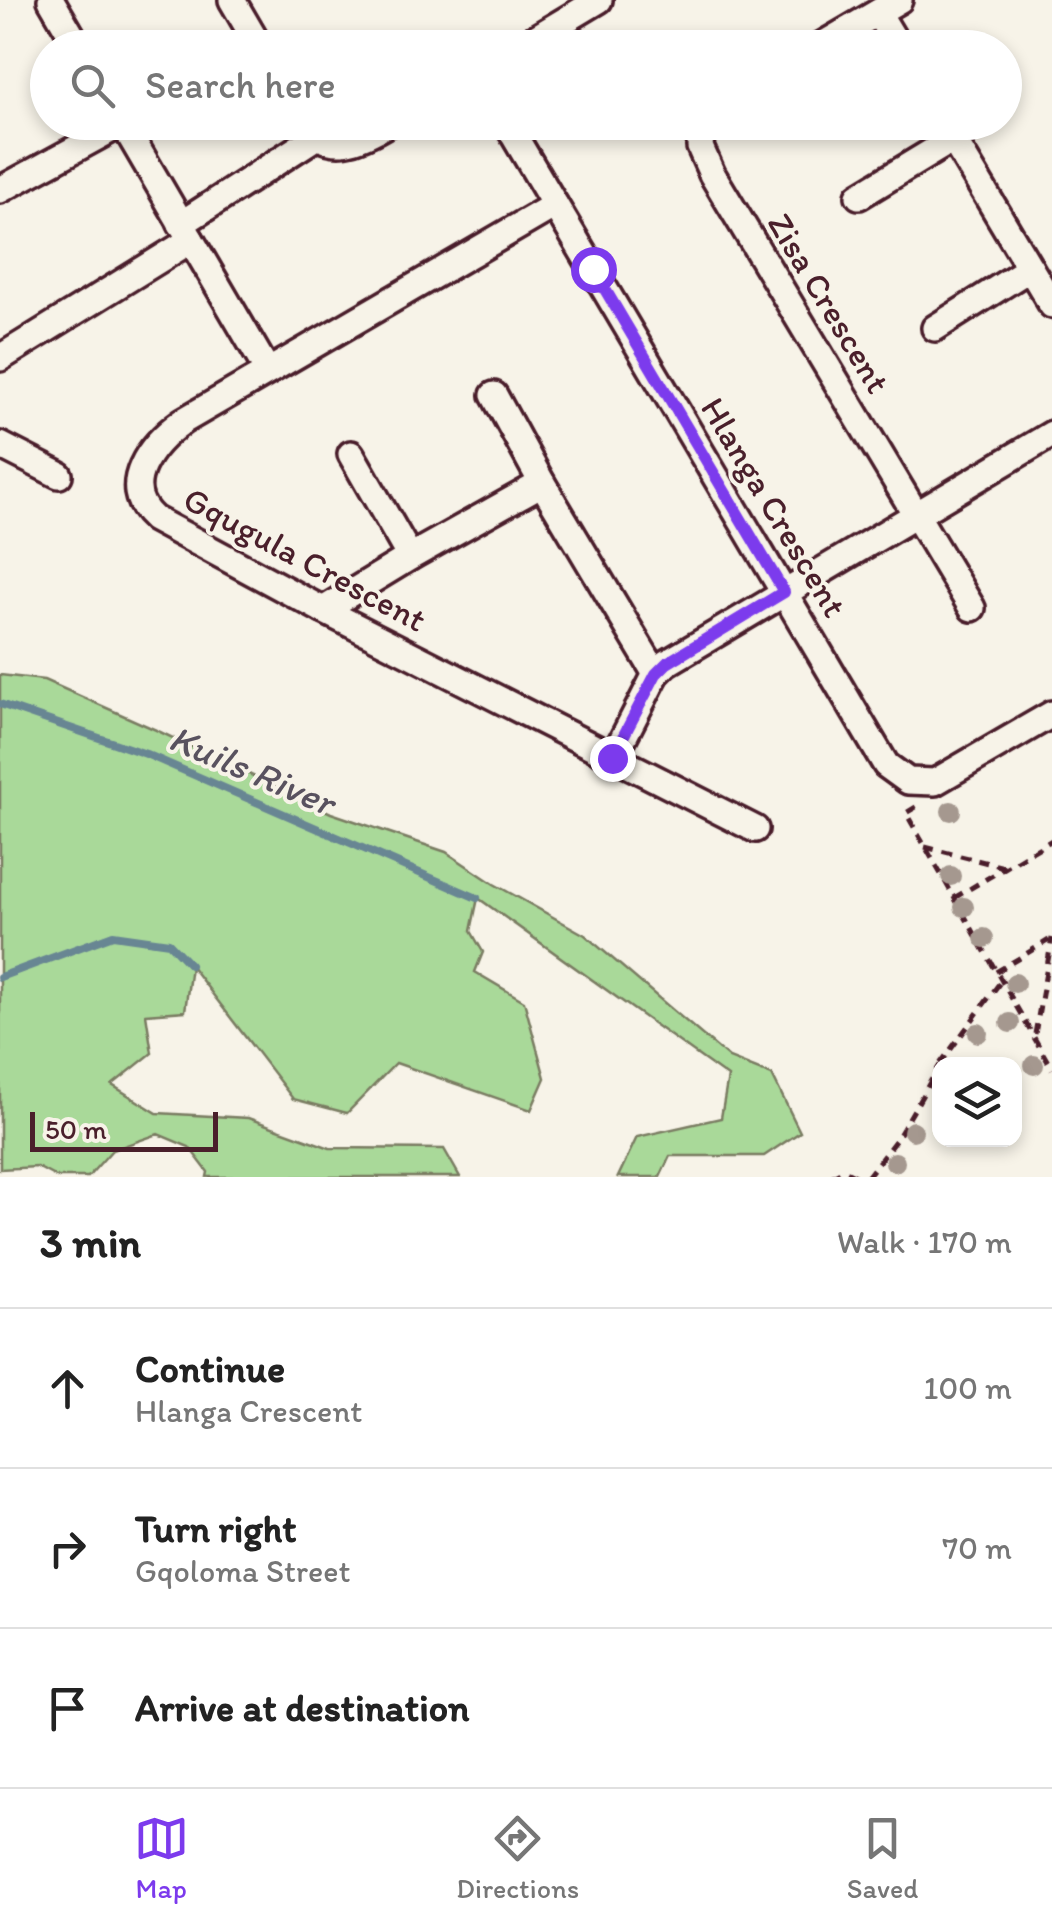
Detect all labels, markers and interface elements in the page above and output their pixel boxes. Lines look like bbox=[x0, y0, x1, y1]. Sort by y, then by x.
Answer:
search box bbox=[30, 30, 1022, 140]
icon: search bbox=[65, 58, 120, 113]
text: Search here bbox=[145, 62, 336, 108]
street label: Zisa Crescent bbox=[759, 205, 899, 401]
route start bbox=[571, 247, 617, 293]
street label: Hlanga Crescent bbox=[692, 390, 856, 624]
street label: Gqugula Crescent bbox=[177, 477, 433, 641]
water label: Kuils River bbox=[163, 715, 345, 827]
route end bbox=[590, 736, 636, 782]
map controls bbox=[932, 1057, 1022, 1147]
button: layers bbox=[932, 1057, 1022, 1147]
scale bar bbox=[30, 1107, 218, 1152]
text: 50 m bbox=[45, 1112, 107, 1146]
text: 3 min bbox=[40, 1217, 141, 1268]
text: Walk · 170 m bbox=[837, 1223, 1012, 1261]
text: Continue bbox=[135, 1346, 285, 1392]
icon: ahead bbox=[40, 1361, 95, 1416]
text: 100 m bbox=[924, 1369, 1012, 1407]
text: Hlanga Crescent bbox=[135, 1392, 362, 1430]
text: Turn right bbox=[135, 1506, 297, 1552]
icon: right bbox=[40, 1521, 95, 1576]
text: 70 m bbox=[942, 1529, 1012, 1567]
text: Gqoloma Street bbox=[135, 1552, 351, 1590]
icon: arrive bbox=[40, 1681, 95, 1736]
text: Arrive at destination bbox=[135, 1685, 470, 1731]
tab: Map bbox=[134, 1811, 189, 1905]
tab: Directions bbox=[456, 1811, 579, 1905]
tab: Saved bbox=[847, 1811, 918, 1905]

